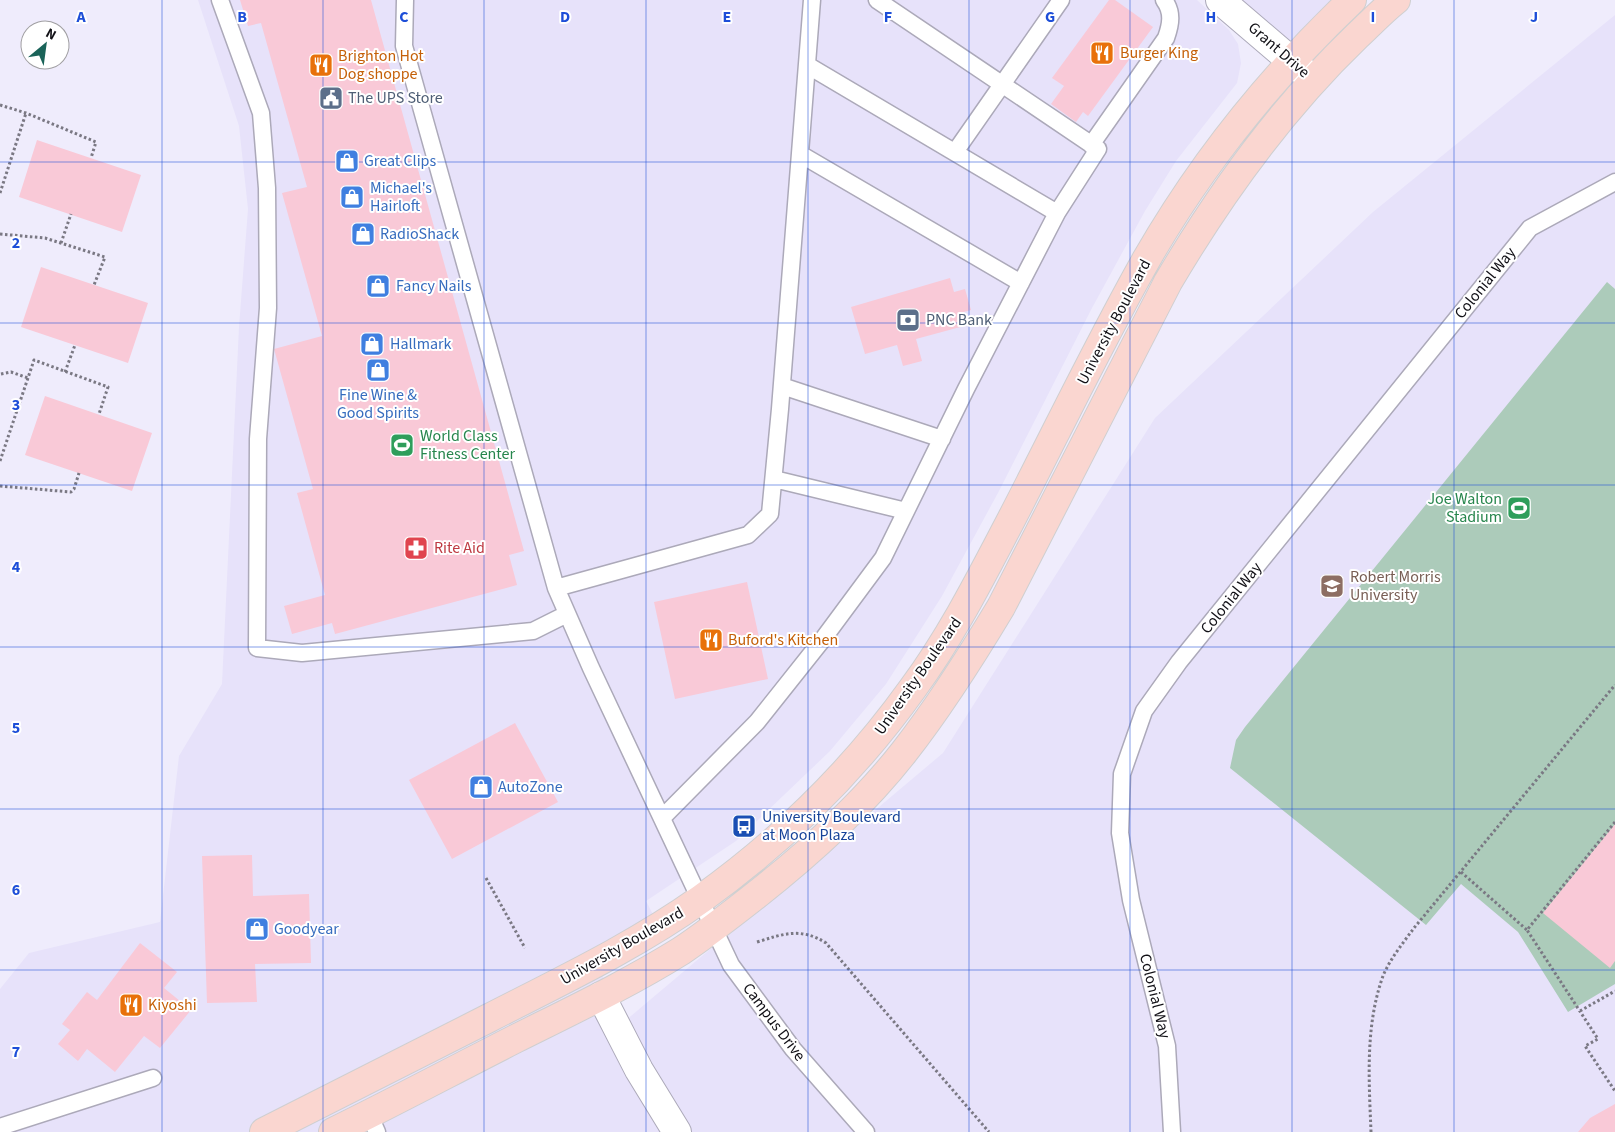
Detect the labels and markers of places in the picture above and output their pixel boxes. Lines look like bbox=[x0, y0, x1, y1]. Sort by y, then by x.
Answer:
restaurant icon: Burger King bbox=[1089, 40, 1115, 66]
place label: Burger King bbox=[1120, 42, 1198, 64]
place label: Brighton Hot Dog shoppe bbox=[338, 45, 424, 85]
restaurant icon: Brighton Hot Dog shoppe bbox=[308, 52, 334, 78]
public building icon: The UPS Store bbox=[318, 85, 344, 111]
place label: The UPS Store bbox=[348, 87, 443, 109]
shop icon: Great Clips bbox=[334, 148, 360, 174]
place label: Great Clips bbox=[364, 150, 436, 172]
place label: Michael's Hairloft bbox=[370, 177, 432, 217]
shop icon: Michael's Hairloft bbox=[339, 184, 365, 210]
shop icon: RadioShack bbox=[350, 221, 376, 247]
place label: RadioShack bbox=[380, 223, 459, 245]
shop icon: Fancy Nails bbox=[365, 273, 391, 299]
place label: Fancy Nails bbox=[396, 275, 472, 297]
bank icon: PNC Bank bbox=[895, 307, 921, 333]
place label: PNC Bank bbox=[926, 309, 992, 331]
shop icon: Hallmark bbox=[359, 331, 385, 357]
place label: Hallmark bbox=[390, 333, 452, 355]
shop icon: Fine Wine & Good Spirits bbox=[365, 357, 391, 383]
place label: Fine Wine & Good Spirits bbox=[337, 384, 419, 424]
place label: World Class Fitness Center bbox=[420, 425, 515, 465]
sports icon: World Class Fitness Center bbox=[389, 432, 415, 458]
place label: Joe Walton Stadium bbox=[1427, 488, 1502, 528]
sports icon: Joe Walton Stadium bbox=[1506, 495, 1532, 521]
pharmacy icon: Rite Aid bbox=[403, 535, 429, 561]
place label: Rite Aid bbox=[434, 537, 485, 559]
place label: Robert Morris University bbox=[1350, 566, 1441, 606]
school or university icon: Robert Morris University bbox=[1319, 573, 1345, 599]
restaurant icon: Buford's Kitchen bbox=[698, 627, 724, 653]
place label: Buford's Kitchen bbox=[728, 629, 838, 651]
shop icon: AutoZone bbox=[468, 774, 494, 800]
place label: AutoZone bbox=[498, 776, 563, 798]
place label: University Boulevard at Moon Plaza bbox=[762, 806, 901, 846]
bus stop icon: University Boulevard at Moon Plaza bbox=[731, 813, 757, 839]
shop icon: Goodyear bbox=[244, 916, 270, 942]
place label: Goodyear bbox=[274, 918, 339, 940]
restaurant icon: Kiyoshi bbox=[118, 992, 144, 1018]
place label: Kiyoshi bbox=[148, 994, 197, 1016]

